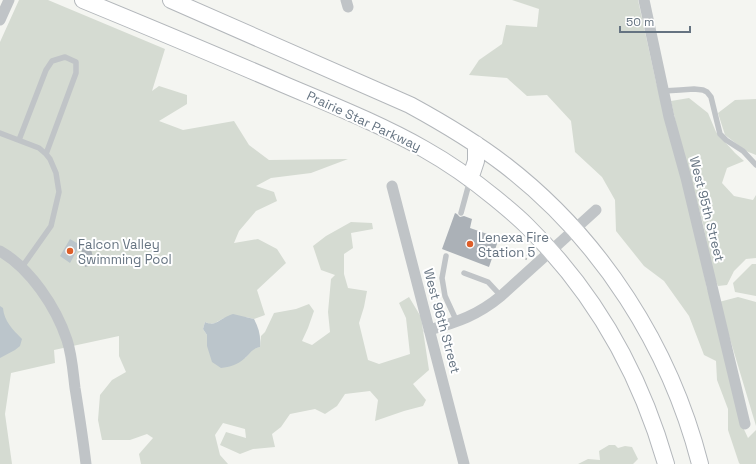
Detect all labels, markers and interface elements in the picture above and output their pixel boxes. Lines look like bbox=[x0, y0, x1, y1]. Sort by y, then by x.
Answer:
scale bar bbox=[620, 8, 690, 34]
text: 50 m bbox=[626, 14, 654, 30]
street label: Prairie Star Parkway bbox=[304, 87, 424, 155]
street label: West 95th Street bbox=[686, 155, 728, 263]
place label: Lenexa Fire Station 5 bbox=[478, 229, 549, 261]
place label: Falcon Valley Swimming Pool bbox=[78, 236, 172, 268]
marker: Lenexa Fire Station 5 bbox=[465, 239, 475, 249]
marker: Falcon Valley Swimming Pool bbox=[65, 246, 75, 256]
street label: West 96th Street bbox=[420, 267, 464, 375]

